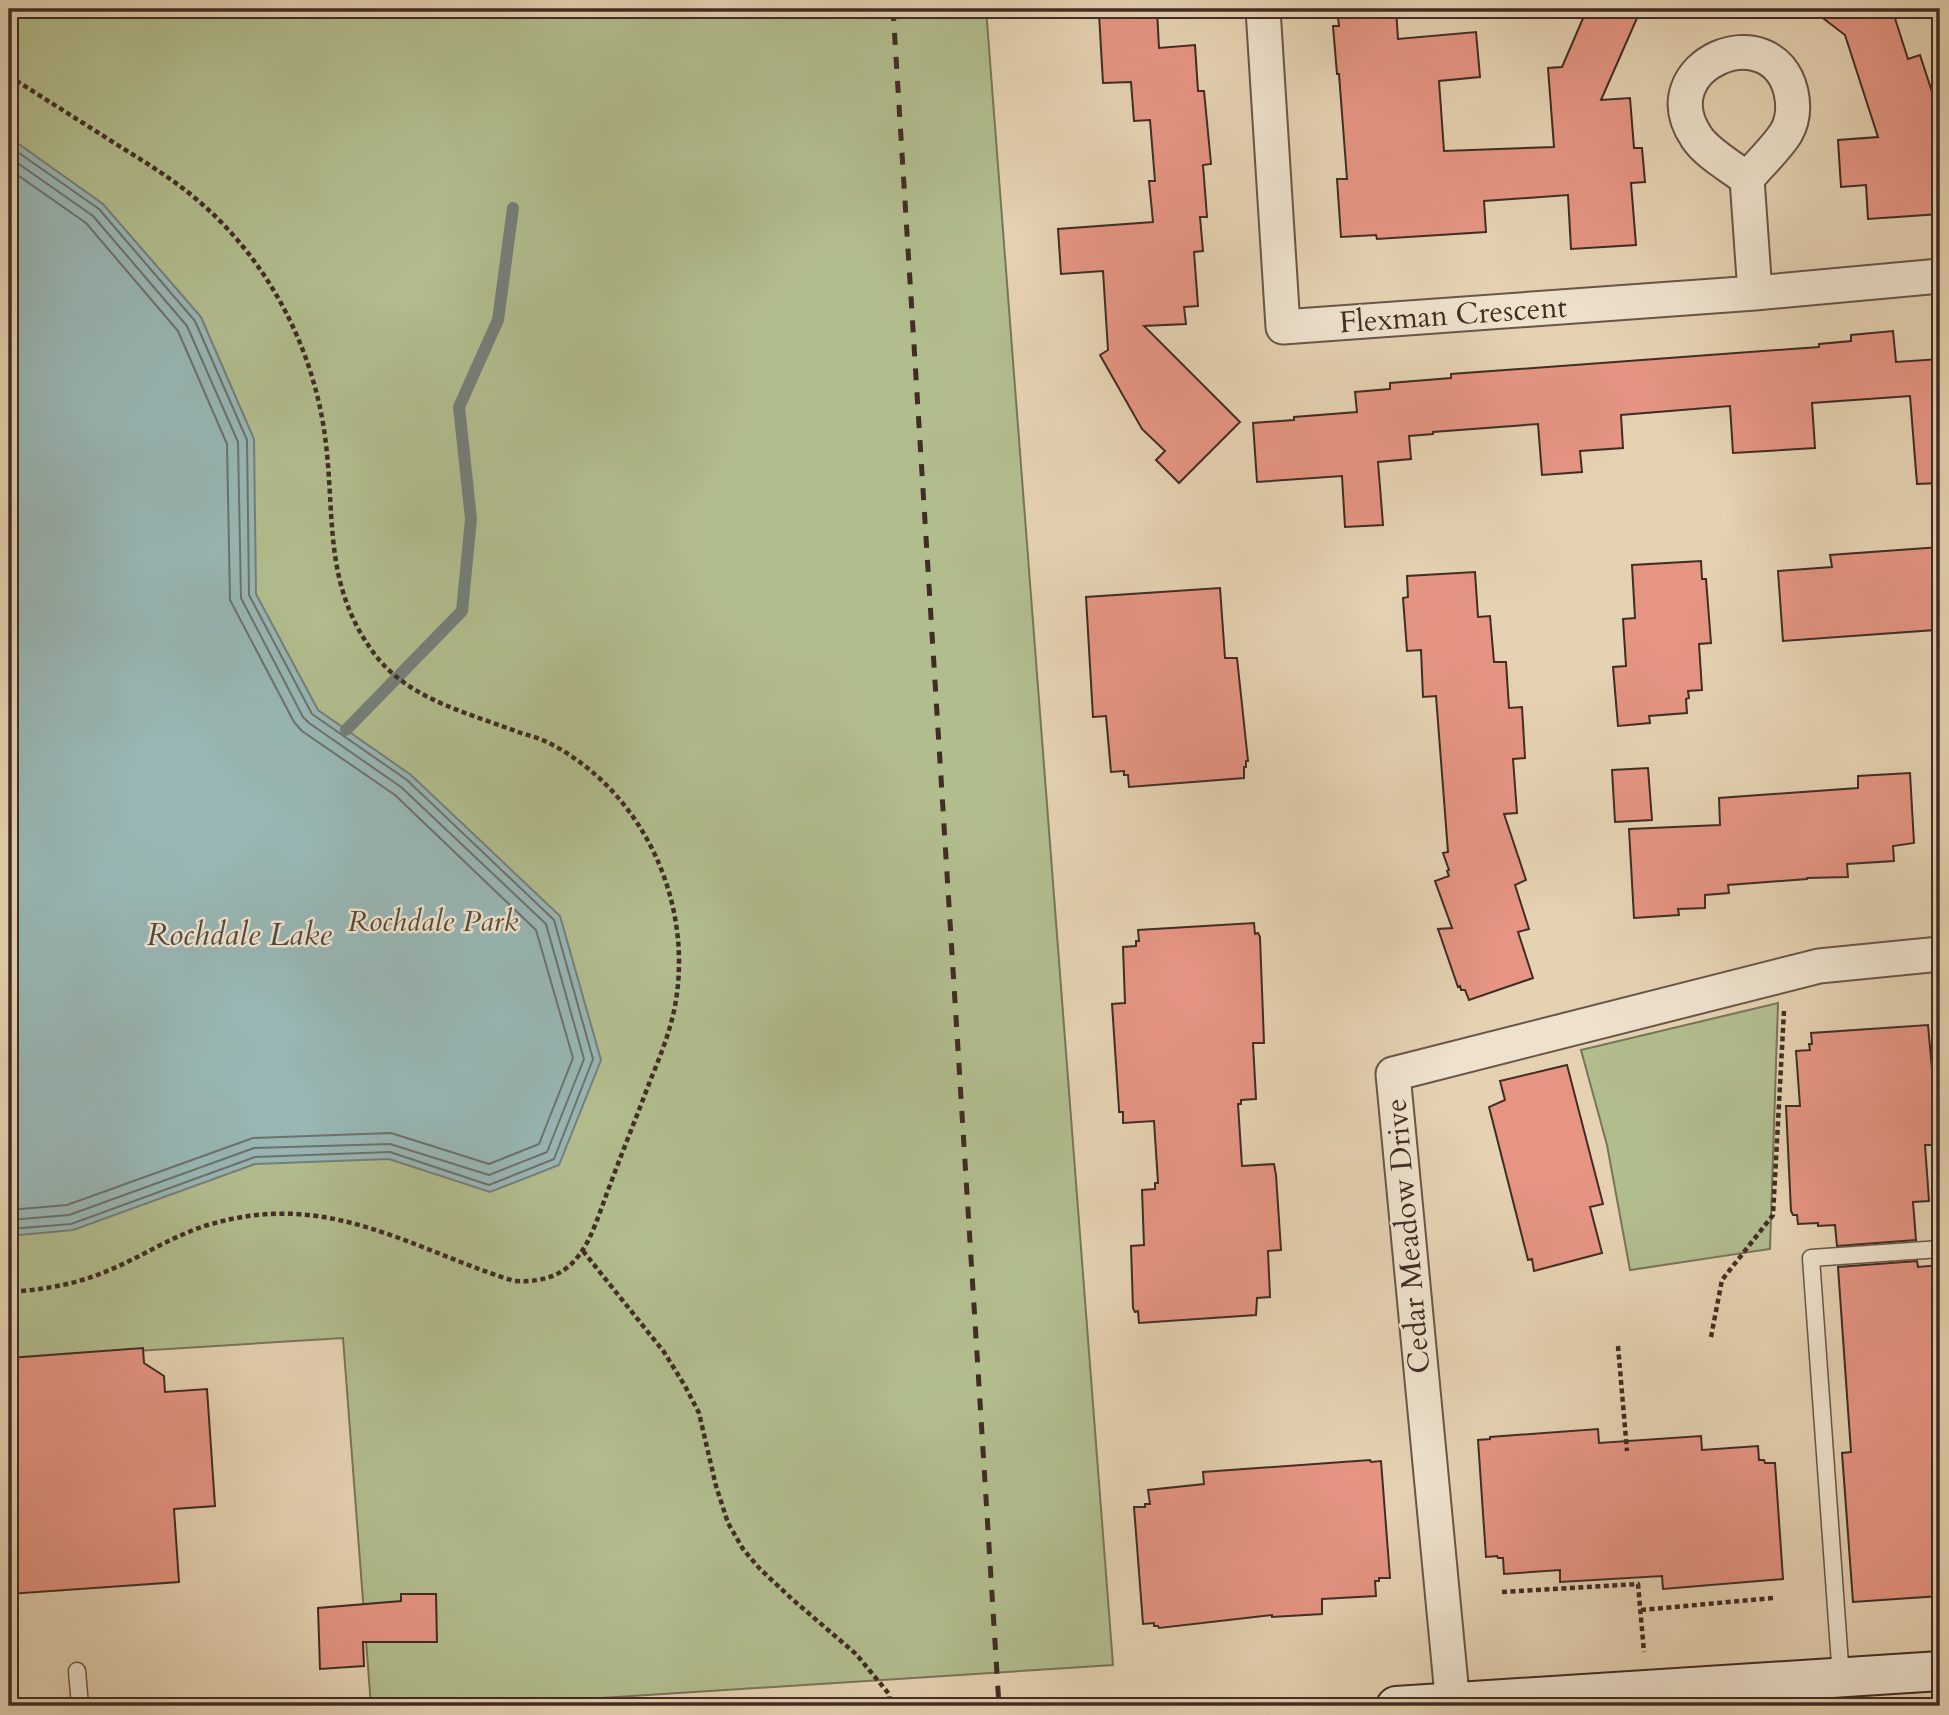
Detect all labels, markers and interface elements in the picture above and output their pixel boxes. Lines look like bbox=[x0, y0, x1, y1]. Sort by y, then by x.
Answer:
street label: Flexman Crescent bbox=[1338, 287, 1569, 343]
park label: Rochdale Park bbox=[348, 901, 519, 942]
water label: Rochdale Lake bbox=[146, 913, 332, 957]
street label: Cedar Meadow Drive bbox=[1376, 1097, 1440, 1375]

